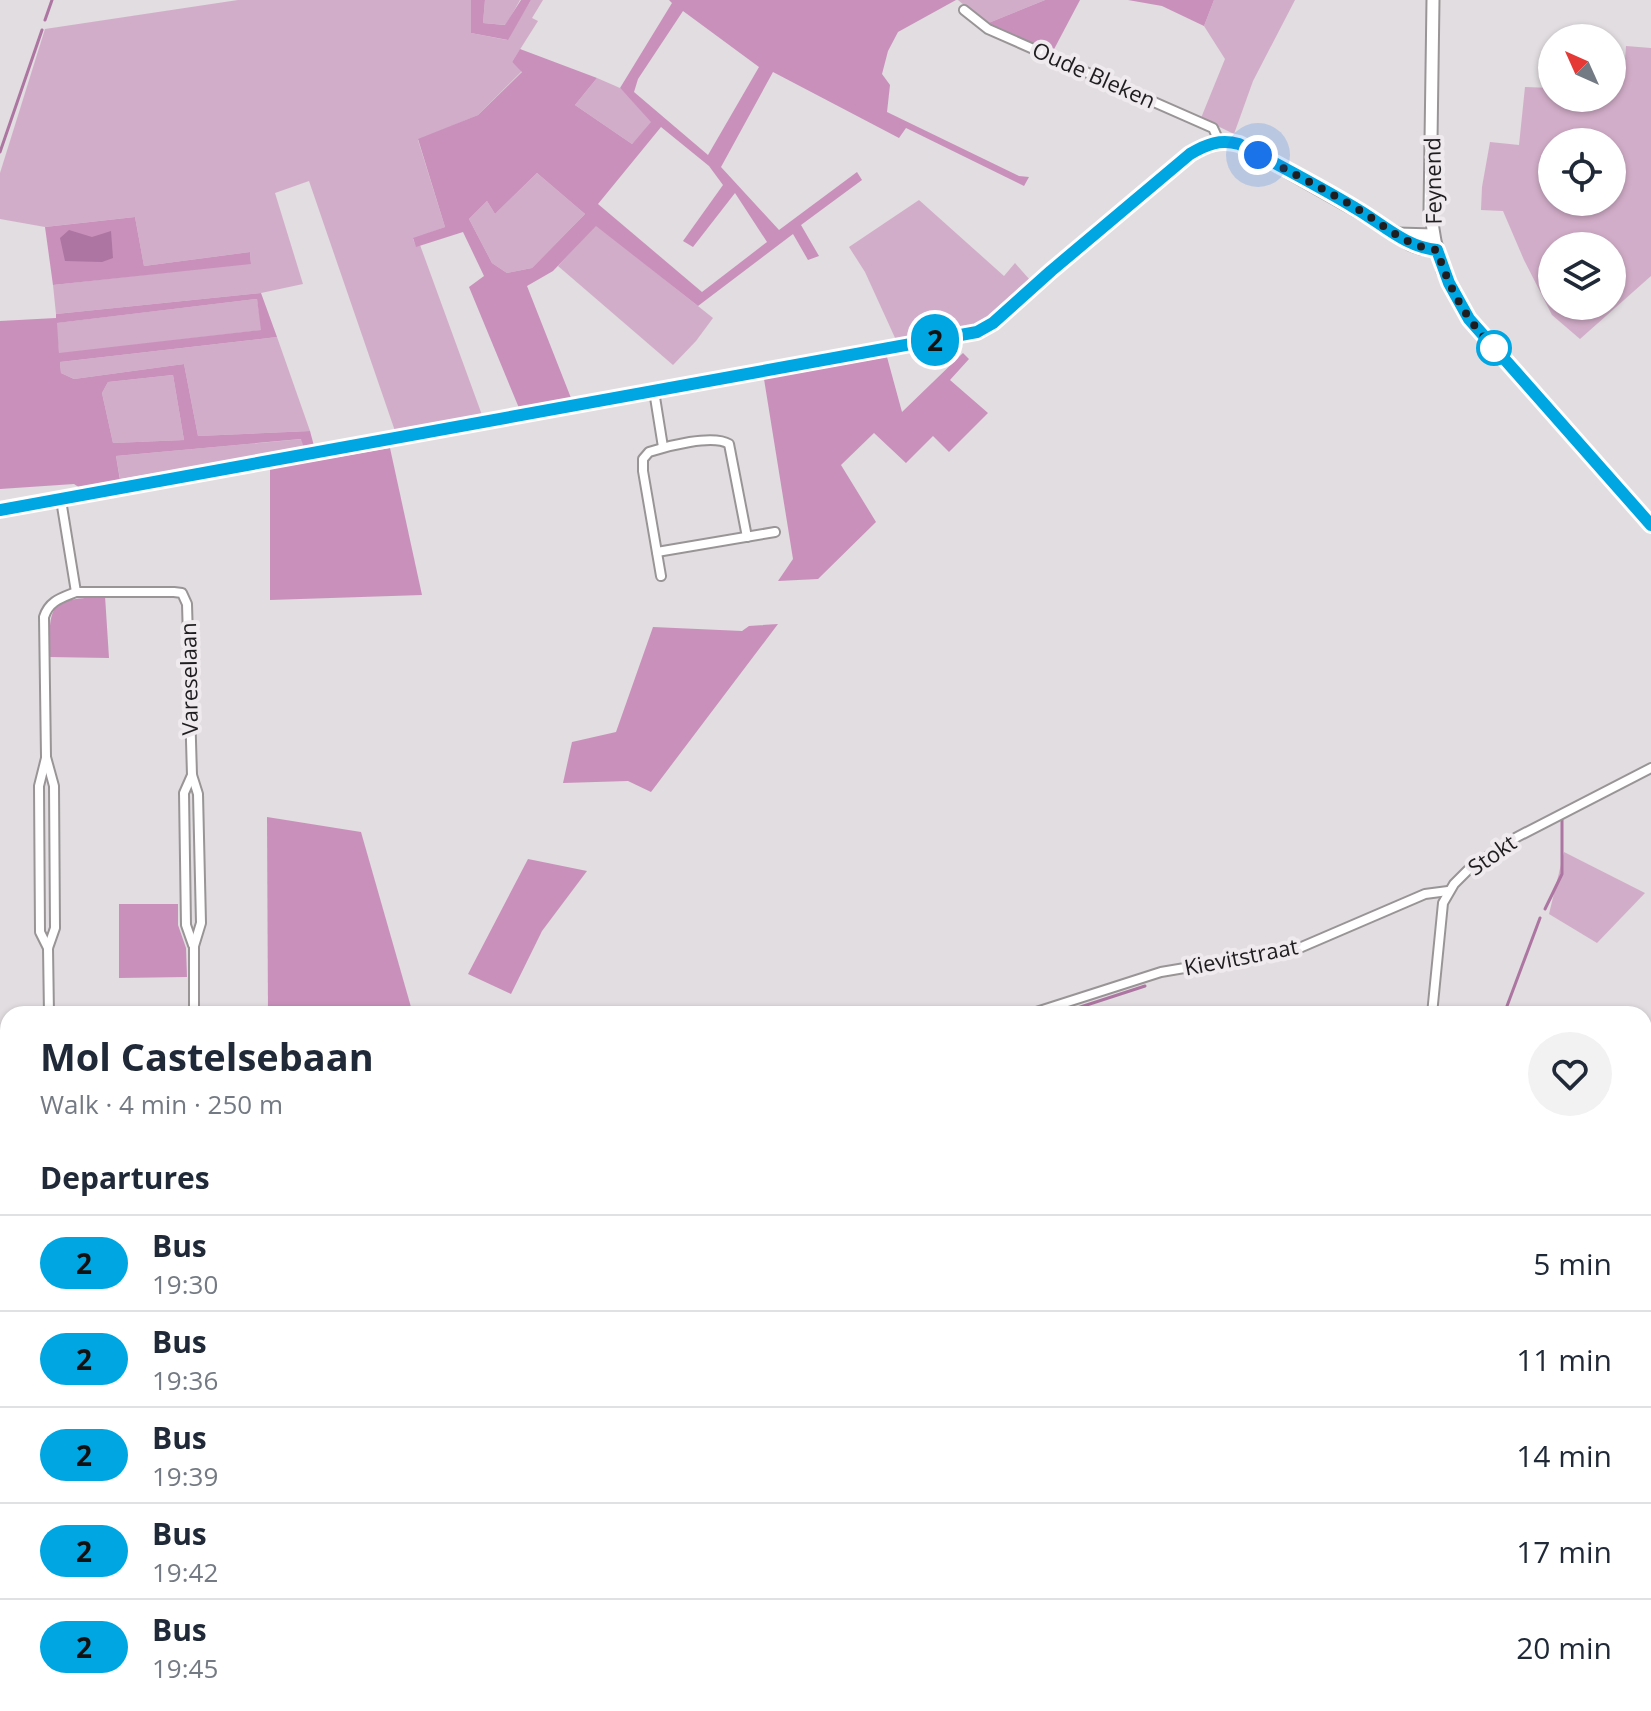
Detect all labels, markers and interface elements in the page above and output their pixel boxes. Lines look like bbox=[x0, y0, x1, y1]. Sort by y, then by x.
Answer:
north arrow bbox=[1538, 24, 1626, 112]
map controls bbox=[1538, 24, 1626, 320]
street label: Oude Bleken bbox=[1028, 34, 1161, 115]
button: locate bbox=[1538, 128, 1626, 216]
your location bbox=[1238, 135, 1278, 175]
street label: Feynend bbox=[1416, 137, 1448, 225]
button: layers bbox=[1538, 232, 1626, 320]
line badge: 2 bbox=[909, 314, 961, 366]
text: 2 bbox=[927, 321, 943, 359]
unlabelled marker bbox=[1477, 331, 1511, 365]
street label: Vareselaan bbox=[172, 622, 204, 736]
street label: Stokt bbox=[1461, 827, 1522, 882]
street label: Kievitstraat bbox=[1181, 930, 1300, 982]
text: Mol Castelsebaan bbox=[40, 1030, 374, 1082]
button: heart bbox=[1528, 1032, 1612, 1116]
text: Walk · 4 min · 250 m bbox=[40, 1086, 283, 1122]
text: Departures bbox=[40, 1157, 210, 1198]
text: Bus bbox=[152, 1225, 207, 1266]
text: 5 min bbox=[1533, 1243, 1612, 1284]
text: 2 bbox=[76, 1244, 92, 1282]
text: 19:30 bbox=[152, 1266, 218, 1302]
text: Bus bbox=[152, 1321, 207, 1362]
text: 11 min bbox=[1516, 1339, 1612, 1380]
text: 2 bbox=[76, 1340, 92, 1378]
text: 19:36 bbox=[152, 1362, 218, 1398]
text: Bus bbox=[152, 1417, 207, 1458]
text: 14 min bbox=[1516, 1435, 1612, 1476]
text: 2 bbox=[76, 1436, 92, 1474]
text: 19:39 bbox=[152, 1458, 218, 1494]
text: Bus bbox=[152, 1513, 207, 1554]
text: 17 min bbox=[1516, 1531, 1612, 1572]
text: 2 bbox=[76, 1532, 92, 1570]
text: 19:42 bbox=[152, 1554, 218, 1590]
text: Bus bbox=[152, 1609, 207, 1650]
text: 20 min bbox=[1516, 1627, 1612, 1668]
text: 2 bbox=[76, 1628, 92, 1666]
text: 19:45 bbox=[152, 1650, 218, 1686]

